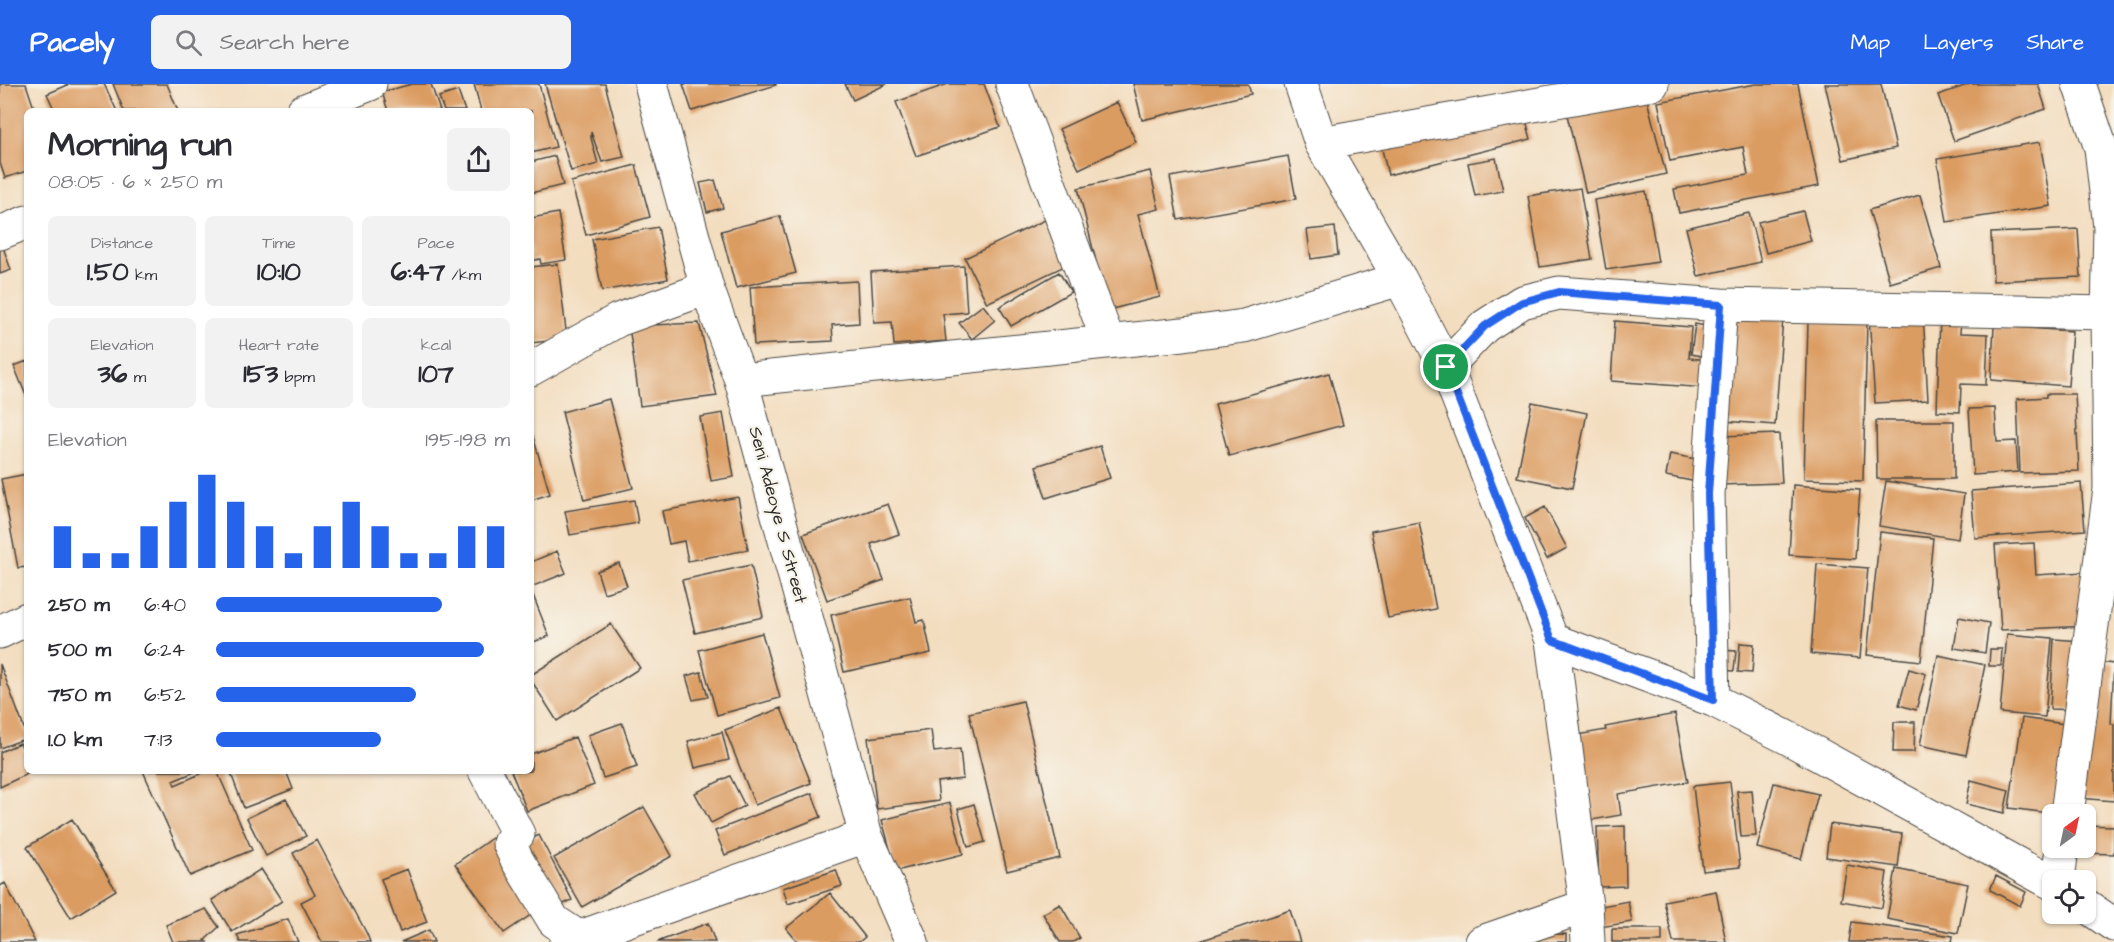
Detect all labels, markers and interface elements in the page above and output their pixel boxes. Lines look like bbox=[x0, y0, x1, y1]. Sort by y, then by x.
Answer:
search box bbox=[151, 15, 571, 69]
text: Pacely bbox=[30, 23, 115, 62]
icon: search bbox=[172, 26, 205, 59]
text: Search here bbox=[220, 27, 350, 58]
text: Map bbox=[1850, 28, 1890, 57]
text: Layers bbox=[1923, 28, 1993, 57]
text: Share bbox=[2026, 28, 2084, 57]
text: Morning run bbox=[48, 122, 232, 168]
button: share bbox=[447, 128, 510, 191]
text: 08:05 · 6 × 250 m bbox=[48, 168, 222, 196]
text: Distance bbox=[91, 232, 153, 254]
text: Time bbox=[262, 232, 296, 254]
text: Pace bbox=[417, 232, 455, 254]
text: 1.50 bbox=[87, 254, 129, 290]
text: 10:10 bbox=[257, 254, 301, 290]
text: 6:47 bbox=[391, 254, 445, 290]
text: km bbox=[129, 264, 157, 286]
text: /km bbox=[445, 264, 481, 286]
text: Elevation bbox=[91, 334, 153, 356]
text: Heart rate bbox=[239, 334, 319, 356]
text: kcal bbox=[421, 334, 451, 356]
pin bbox=[1420, 341, 1471, 392]
icon: arrive bbox=[1429, 350, 1462, 383]
text: 36 bbox=[98, 356, 127, 392]
text: 153 bbox=[243, 356, 278, 392]
text: 107 bbox=[418, 356, 454, 392]
text: m bbox=[127, 366, 146, 388]
text: bpm bbox=[278, 366, 315, 388]
street label: Seni Adeoye S Street bbox=[741, 424, 814, 607]
text: Elevation bbox=[48, 426, 127, 454]
text: 195–198 m bbox=[425, 426, 510, 454]
text: 250 m bbox=[48, 591, 110, 619]
text: 6:40 bbox=[144, 591, 186, 619]
text: 500 m bbox=[48, 636, 111, 664]
text: 6:24 bbox=[144, 636, 185, 664]
text: 750 m bbox=[48, 681, 111, 709]
text: 6:52 bbox=[144, 681, 185, 709]
text: 1.0 km bbox=[48, 726, 102, 754]
text: 7:13 bbox=[144, 726, 172, 754]
north arrow bbox=[2042, 804, 2096, 858]
map controls bbox=[2042, 804, 2096, 924]
button: locate bbox=[2042, 870, 2096, 924]

